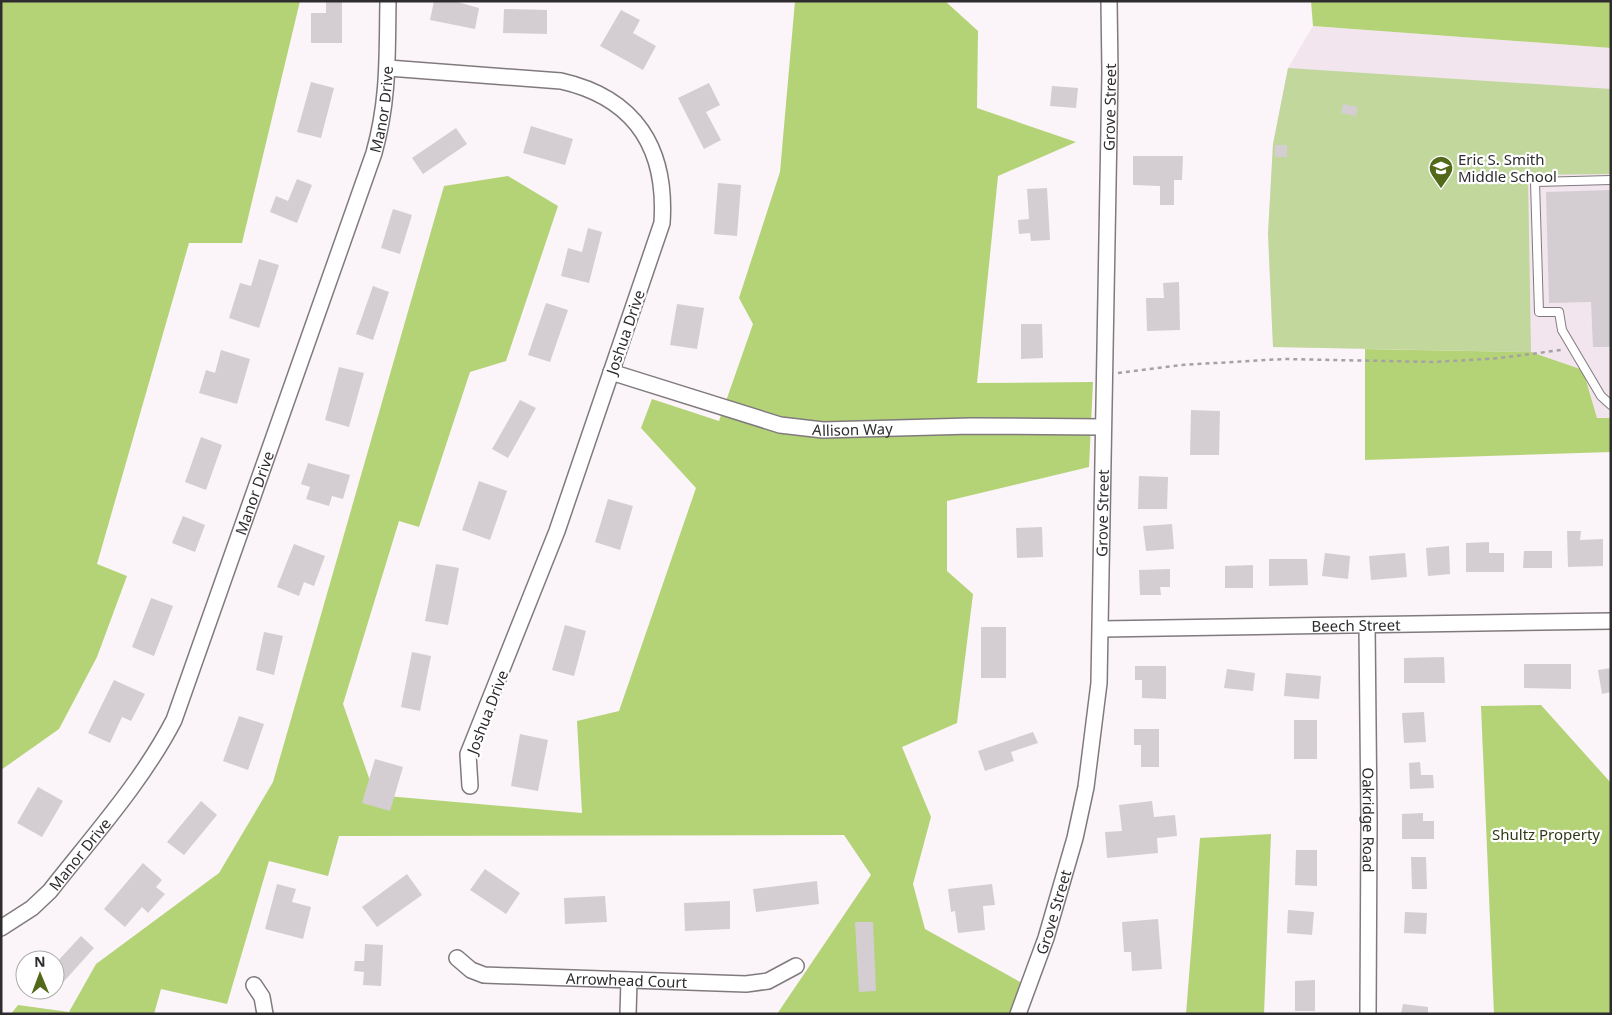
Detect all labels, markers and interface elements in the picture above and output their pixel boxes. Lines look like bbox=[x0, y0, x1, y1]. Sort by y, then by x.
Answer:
street label: Grove Street bbox=[1099, 63, 1120, 151]
street label: Manor Drive bbox=[365, 65, 397, 155]
place label: Eric S. Smith Middle School bbox=[1458, 149, 1557, 186]
school or university icon: Eric S. Smith Middle School bbox=[1428, 155, 1454, 189]
street label: Joshua Drive bbox=[601, 287, 649, 379]
street label: Allison Way bbox=[811, 418, 893, 440]
street label: Manor Drive bbox=[230, 448, 278, 538]
street label: Grove Street bbox=[1091, 469, 1113, 557]
street label: Beech Street bbox=[1311, 614, 1401, 636]
street label: Joshua Drive bbox=[461, 667, 512, 759]
street label: Oakridge Road bbox=[1358, 767, 1379, 873]
street label: Manor Drive bbox=[44, 814, 115, 894]
park label: Shultz Property bbox=[1492, 824, 1600, 844]
street label: Grove Street bbox=[1031, 867, 1075, 957]
north arrow bbox=[15, 950, 65, 1000]
text: N bbox=[34, 952, 46, 971]
street label: Arrowhead Court bbox=[566, 968, 688, 992]

